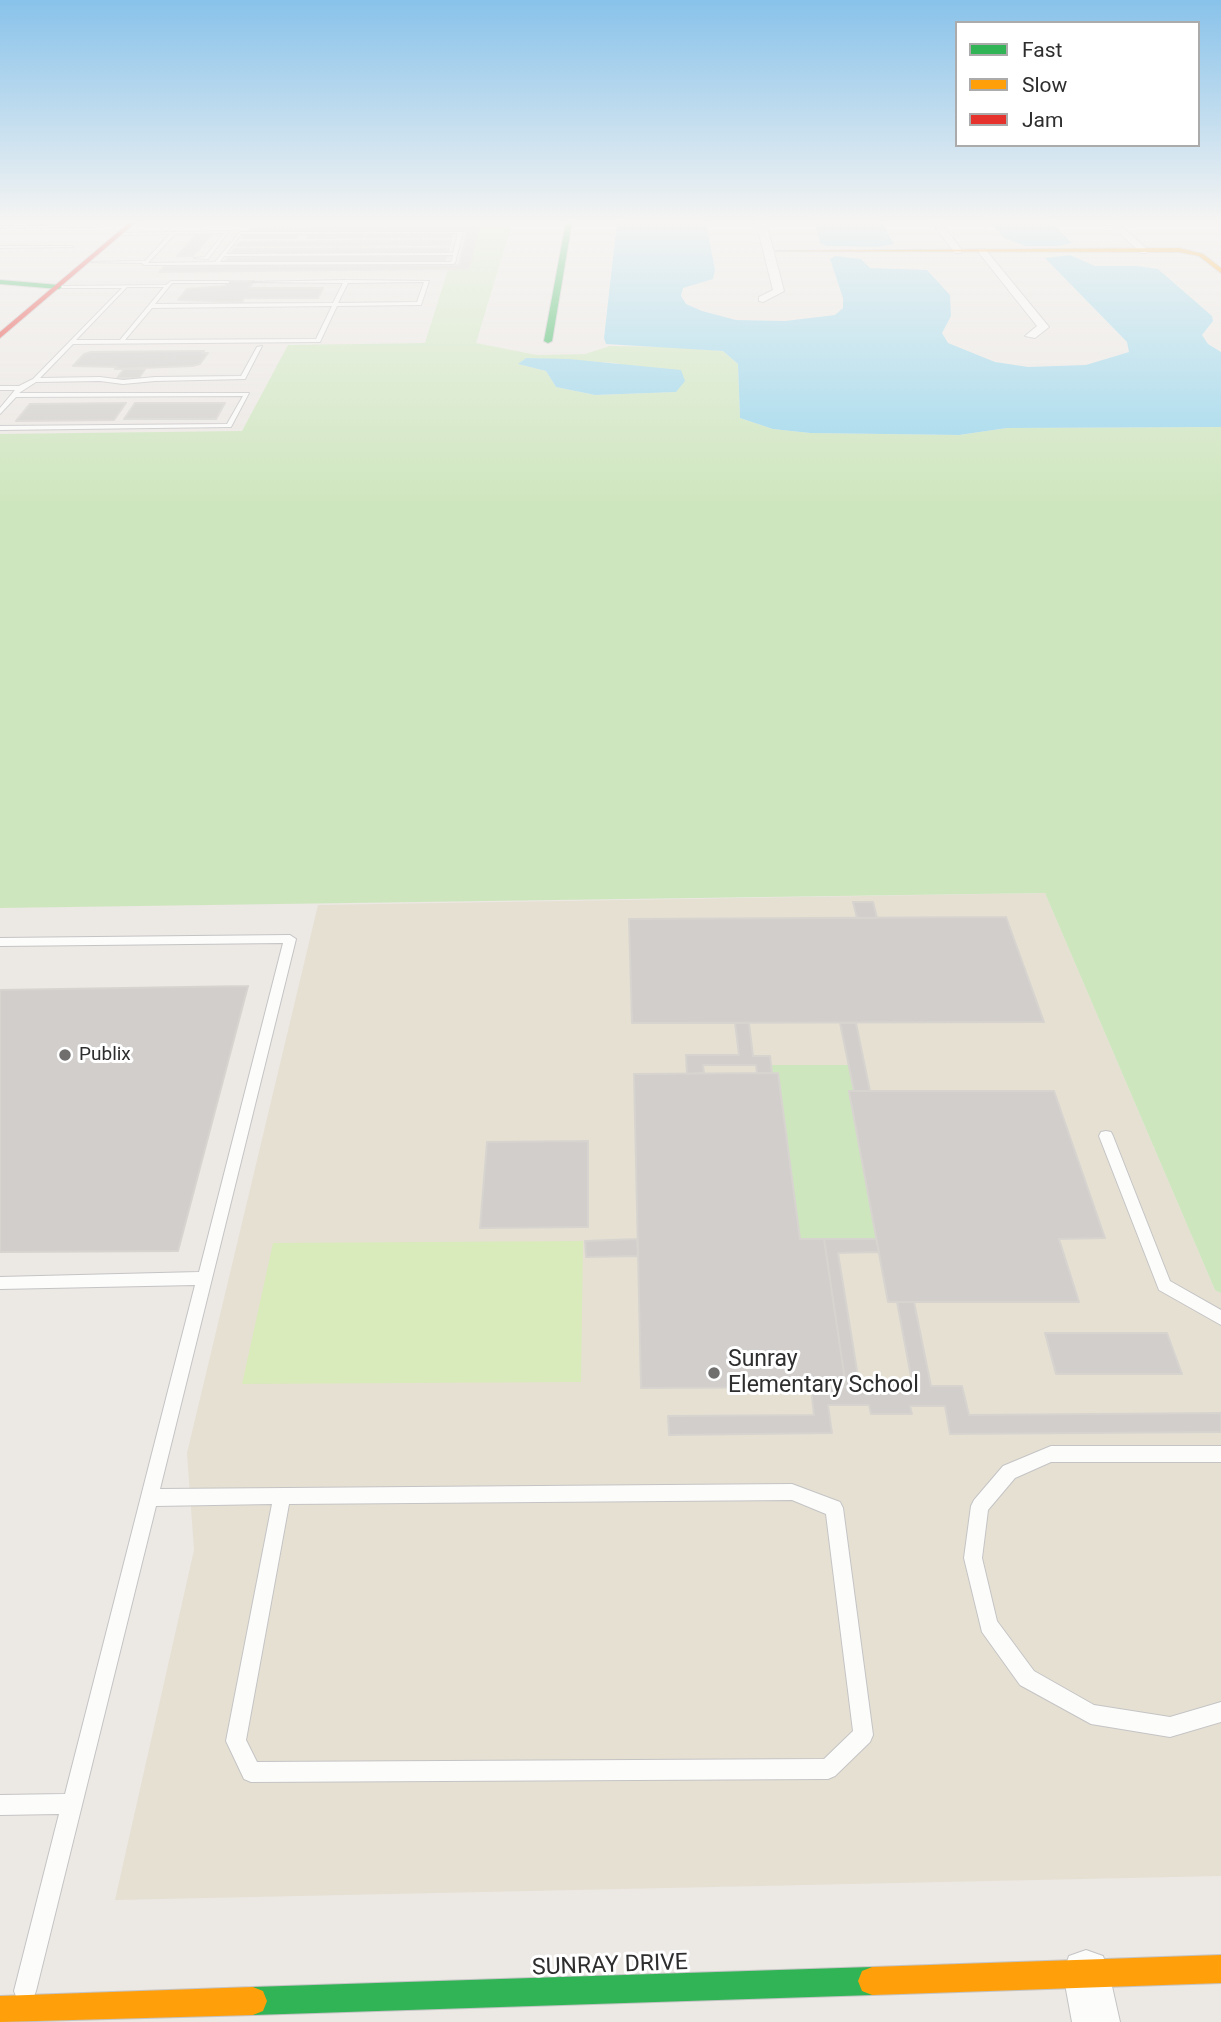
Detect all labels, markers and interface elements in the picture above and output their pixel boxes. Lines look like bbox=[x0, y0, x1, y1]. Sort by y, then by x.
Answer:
legend bbox=[955, 21, 1200, 147]
text: Fast bbox=[1022, 38, 1062, 62]
text: Slow bbox=[1022, 73, 1067, 97]
text: Jam bbox=[1022, 108, 1063, 132]
place label: Publix bbox=[79, 1044, 131, 1066]
marker: Publix bbox=[57, 1047, 73, 1063]
place label: Sunray Elementary School bbox=[728, 1346, 919, 1400]
marker: Sunray Elementary School bbox=[706, 1365, 722, 1381]
street label: SUNRAY DRIVE bbox=[532, 1949, 688, 1983]

